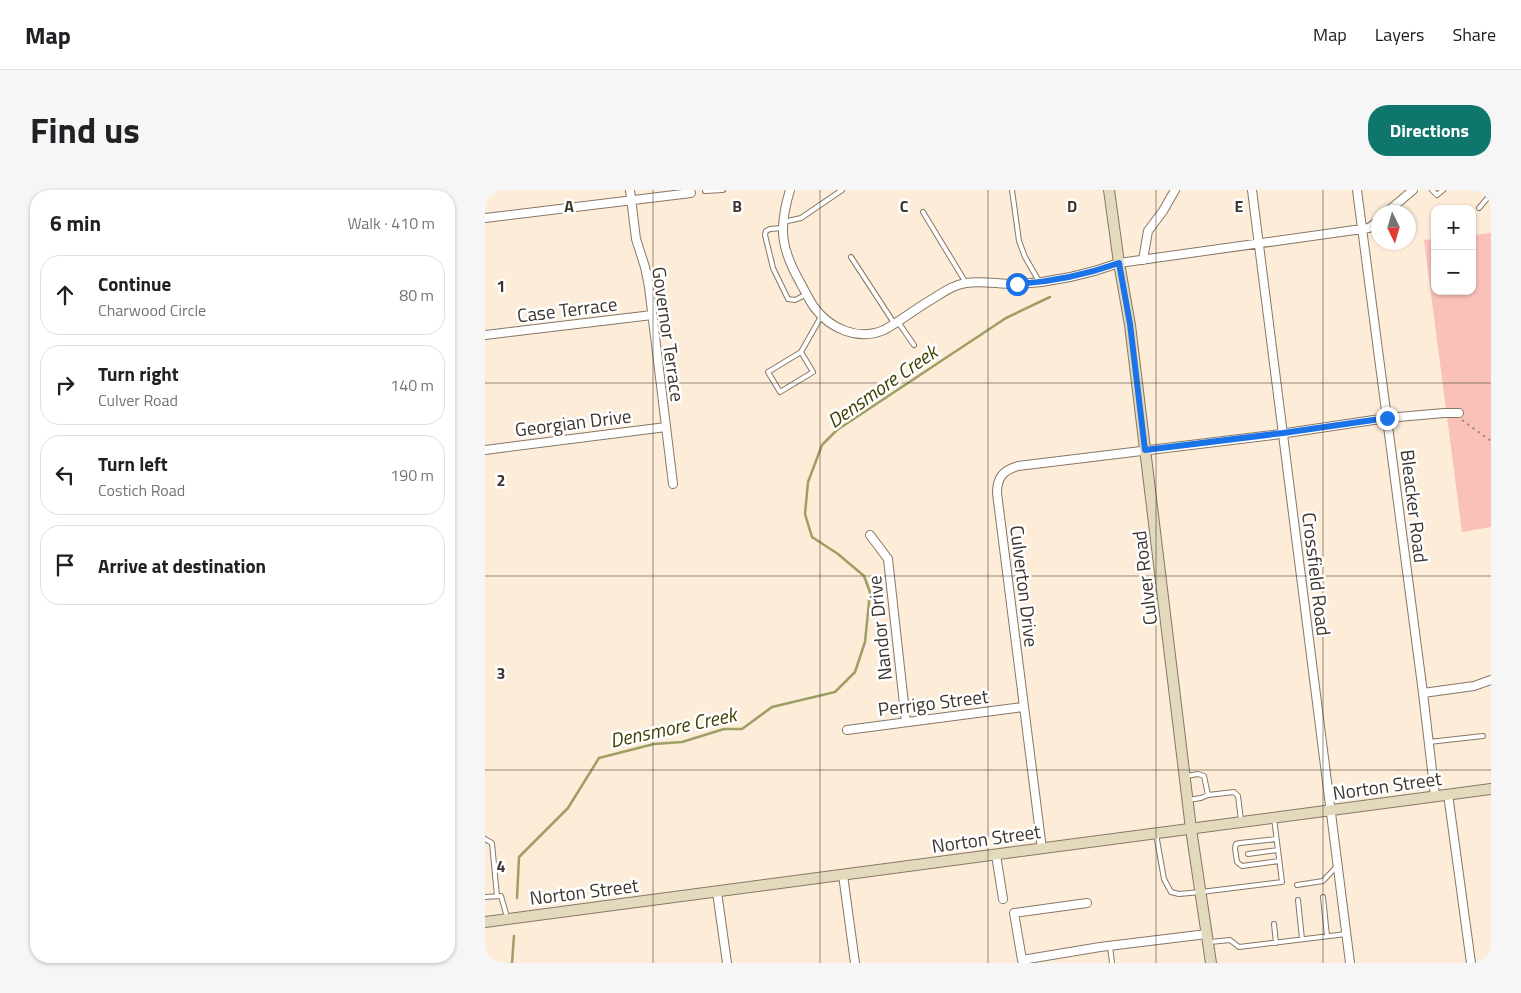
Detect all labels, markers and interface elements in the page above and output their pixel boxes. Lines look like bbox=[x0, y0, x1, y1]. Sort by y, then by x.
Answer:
text: Map bbox=[25, 17, 71, 53]
text: Map bbox=[1313, 21, 1347, 48]
text: Layers bbox=[1375, 21, 1424, 48]
text: Share bbox=[1452, 21, 1496, 48]
text: Find us bbox=[30, 103, 140, 157]
button: Directions bbox=[1368, 105, 1491, 156]
text: A bbox=[564, 194, 574, 218]
text: B bbox=[732, 194, 742, 218]
text: C bbox=[900, 194, 909, 218]
text: D bbox=[1067, 194, 1077, 218]
text: E bbox=[1235, 194, 1244, 218]
north arrow bbox=[1371, 205, 1416, 250]
map controls bbox=[1431, 205, 1476, 295]
button: + bbox=[1431, 205, 1476, 250]
text: 6 min bbox=[50, 207, 101, 239]
text: Walk · 410 m bbox=[347, 211, 435, 235]
button: − bbox=[1431, 250, 1476, 295]
street label: Governor Terrace bbox=[645, 265, 693, 403]
text: Continue bbox=[98, 269, 171, 298]
route start bbox=[1006, 273, 1029, 296]
text: 1 bbox=[497, 274, 505, 298]
icon: ahead bbox=[51, 281, 79, 309]
text: 80 m bbox=[399, 283, 434, 307]
street label: Case Terrace bbox=[515, 288, 619, 330]
text: Charwood Circle bbox=[98, 298, 206, 322]
water label: Densmore Creek bbox=[820, 335, 945, 436]
text: Turn right bbox=[98, 359, 179, 388]
icon: right bbox=[51, 371, 79, 399]
text: 140 m bbox=[390, 373, 434, 397]
text: Culver Road bbox=[98, 388, 178, 412]
street label: Georgian Drive bbox=[513, 400, 633, 444]
route end bbox=[1376, 407, 1399, 430]
street label: Bleacker Road bbox=[1394, 448, 1436, 564]
text: Turn left bbox=[98, 449, 168, 478]
icon: left bbox=[51, 461, 79, 489]
text: 190 m bbox=[390, 463, 434, 487]
text: 2 bbox=[497, 468, 505, 492]
text: Costich Road bbox=[98, 478, 185, 502]
street label: Crossfield Road bbox=[1295, 511, 1339, 637]
street label: Culverton Drive bbox=[1003, 523, 1047, 649]
street label: Culver Road bbox=[1124, 529, 1164, 627]
icon: arrive bbox=[51, 551, 79, 579]
text: Arrive at destination bbox=[98, 551, 266, 580]
street label: Nandor Drive bbox=[859, 574, 899, 682]
text: 3 bbox=[497, 661, 505, 685]
street label: Perrigo Street bbox=[876, 681, 990, 723]
water label: Densmore Creek bbox=[607, 698, 741, 756]
street label: Norton Street bbox=[1331, 763, 1444, 807]
street label: Norton Street bbox=[930, 816, 1043, 860]
text: 4 bbox=[497, 854, 506, 878]
street label: Norton Street bbox=[528, 870, 640, 912]

